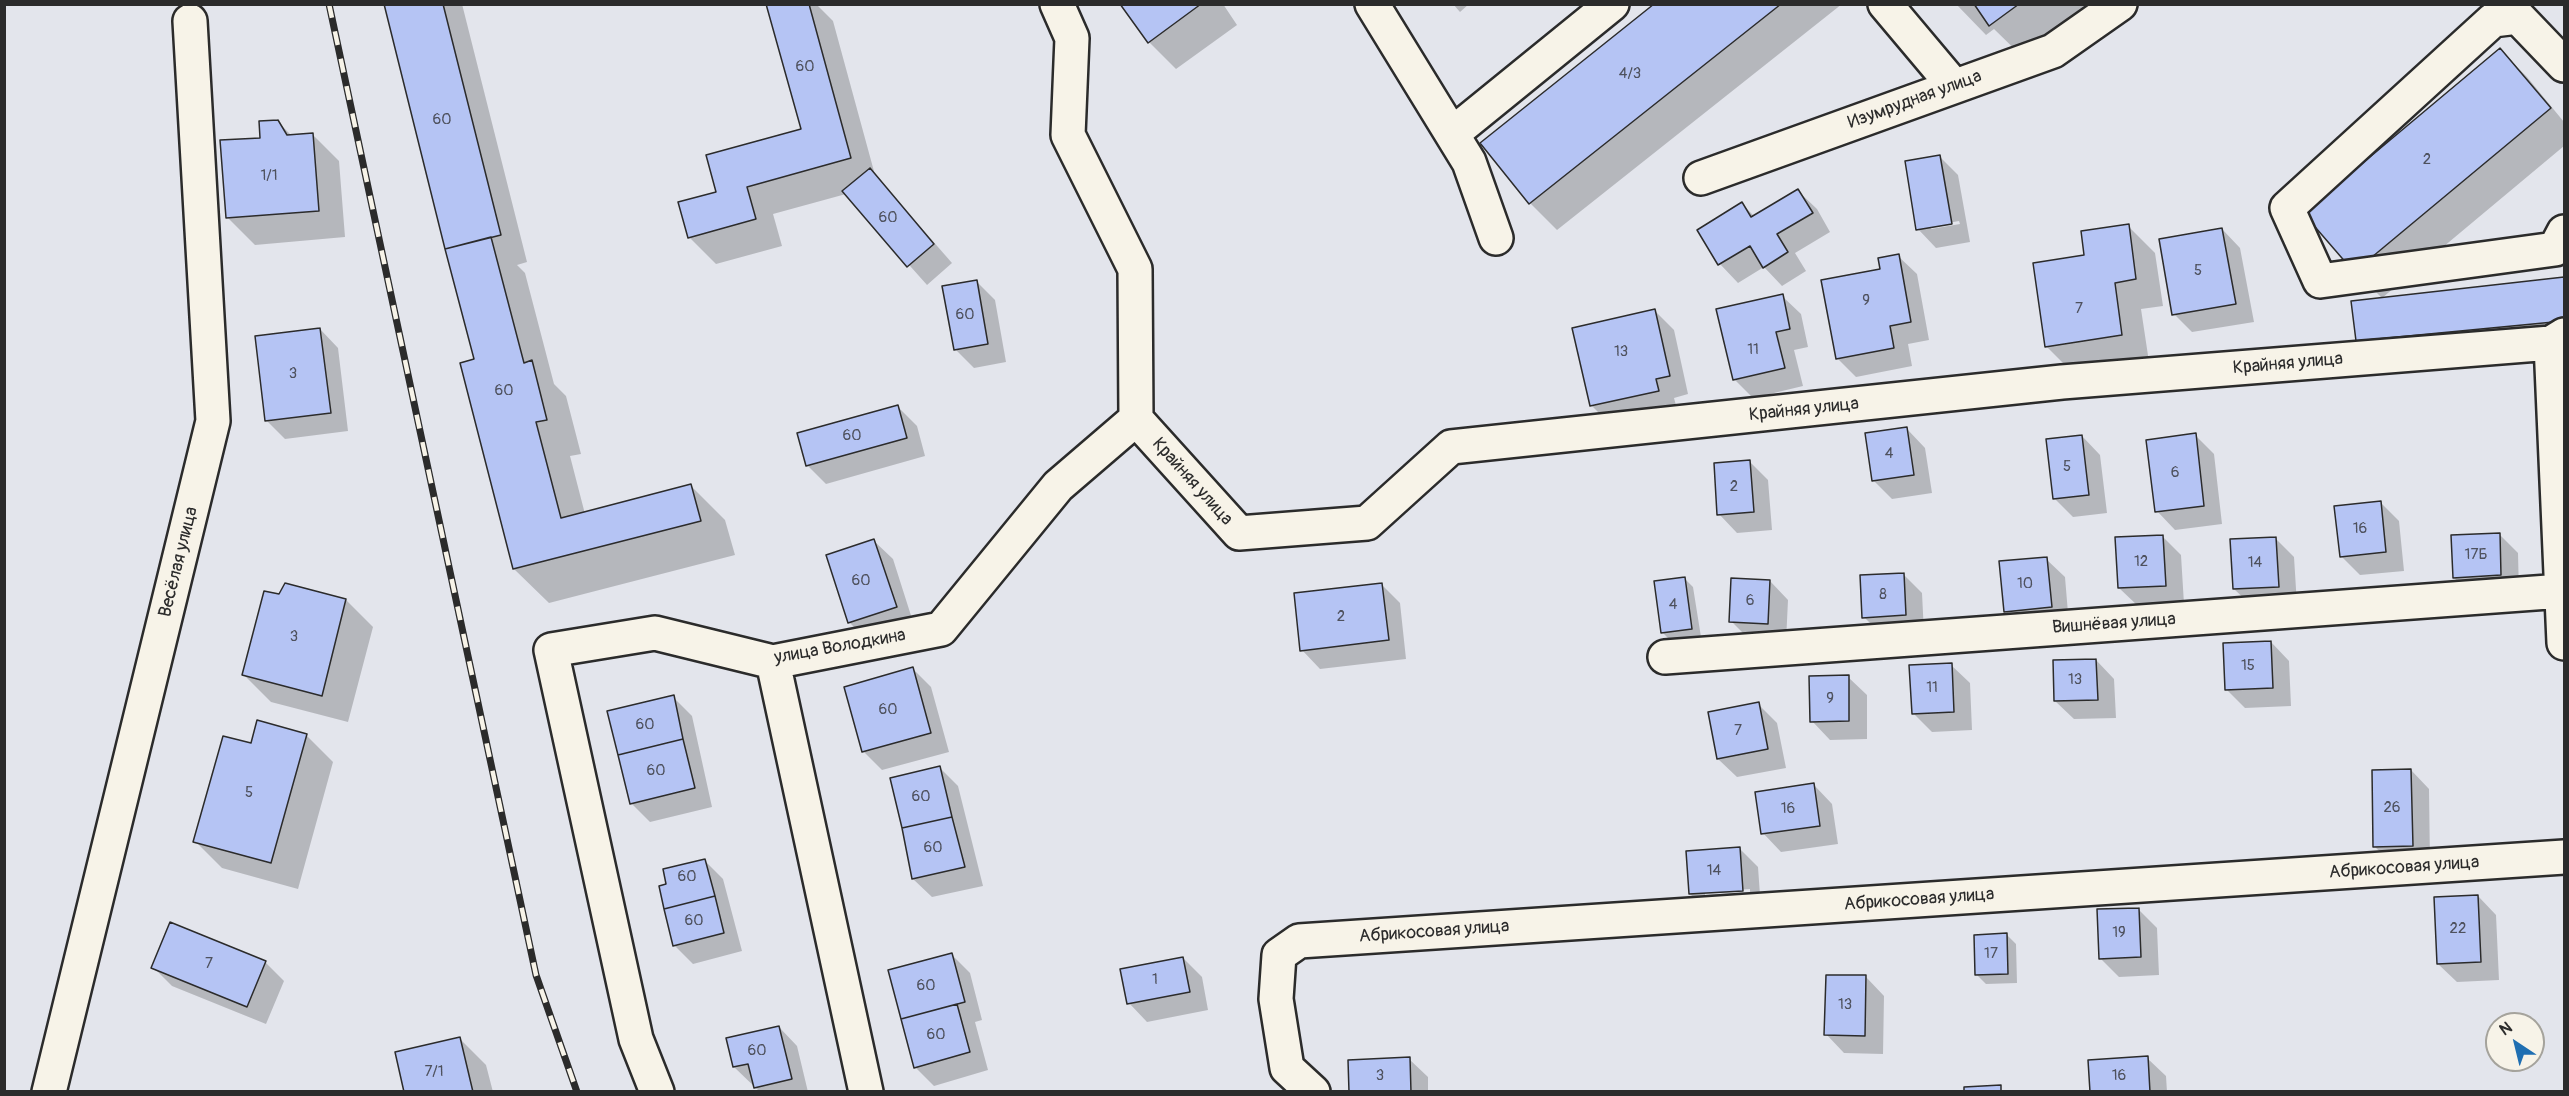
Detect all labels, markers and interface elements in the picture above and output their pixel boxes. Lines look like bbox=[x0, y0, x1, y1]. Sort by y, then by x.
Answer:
house number: 60 bbox=[796, 58, 814, 76]
house number: 4/3 bbox=[1619, 65, 1641, 83]
street label: Изумрудная улица bbox=[1845, 66, 1985, 134]
house number: 60 bbox=[433, 111, 451, 129]
house number: 2 bbox=[2423, 151, 2431, 169]
house number: 1/1 bbox=[260, 167, 278, 185]
house number: 60 bbox=[879, 209, 897, 227]
house number: 5 bbox=[2194, 262, 2202, 280]
house number: 9 bbox=[1862, 292, 1870, 310]
house number: 7 bbox=[2075, 300, 2083, 318]
house number: 60 bbox=[956, 306, 974, 324]
house number: 11 bbox=[1747, 341, 1759, 359]
house number: 13 bbox=[1614, 343, 1628, 361]
street label: Крайняя улица bbox=[2232, 348, 2344, 380]
house number: 3 bbox=[289, 365, 297, 383]
house number: 60 bbox=[495, 382, 513, 400]
street label: Крайняя улица bbox=[1748, 393, 1860, 427]
house number: 60 bbox=[843, 427, 861, 445]
street label: Крайняя улица bbox=[1147, 434, 1237, 530]
house number: 4 bbox=[1885, 445, 1893, 463]
house number: 5 bbox=[2063, 458, 2071, 476]
house number: 6 bbox=[2171, 464, 2179, 482]
house number: 2 bbox=[1730, 478, 1738, 496]
street label: Весёлая улица bbox=[155, 505, 203, 619]
house number: 16 bbox=[2353, 520, 2367, 538]
house number: 17Б bbox=[2465, 546, 2487, 564]
house number: 12 bbox=[2134, 553, 2148, 571]
house number: 14 bbox=[2248, 554, 2262, 572]
house number: 60 bbox=[852, 572, 870, 590]
house number: 10 bbox=[2017, 575, 2033, 593]
house number: 8 bbox=[1879, 586, 1887, 604]
house number: 6 bbox=[1746, 592, 1754, 610]
house number: 4 bbox=[1669, 596, 1677, 614]
house number: 2 bbox=[1337, 608, 1345, 626]
street label: Вишнёвая улица bbox=[2051, 609, 2177, 639]
street label: улица Володкина bbox=[773, 625, 907, 669]
house number: 3 bbox=[290, 628, 298, 646]
house number: 15 bbox=[2241, 657, 2255, 675]
house number: 13 bbox=[2068, 671, 2082, 689]
house number: 11 bbox=[1926, 679, 1938, 697]
house number: 9 bbox=[1826, 690, 1834, 708]
house number: 60 bbox=[879, 701, 897, 719]
house number: 60 bbox=[636, 716, 654, 734]
house number: 7 bbox=[1734, 722, 1742, 740]
house number: 60 bbox=[647, 762, 665, 780]
house number: 5 bbox=[245, 784, 253, 802]
house number: 60 bbox=[912, 788, 930, 806]
house number: 26 bbox=[2383, 799, 2401, 817]
house number: 16 bbox=[1781, 800, 1795, 818]
house number: 60 bbox=[924, 839, 942, 857]
street label: Абрикосовая улица bbox=[2328, 852, 2480, 884]
house number: 14 bbox=[1707, 862, 1721, 880]
house number: 60 bbox=[678, 868, 696, 886]
street label: Абрикосовая улица bbox=[1843, 884, 1995, 916]
house number: 60 bbox=[685, 912, 703, 930]
street label: Абрикосовая улица bbox=[1358, 916, 1510, 948]
house number: 22 bbox=[2450, 920, 2466, 938]
house number: 19 bbox=[2112, 924, 2126, 942]
house number: 17 bbox=[1984, 945, 1998, 963]
house number: 7 bbox=[205, 955, 213, 973]
house number: 1 bbox=[1152, 971, 1158, 989]
house number: 60 bbox=[917, 977, 935, 995]
house number: 13 bbox=[1838, 996, 1852, 1014]
north arrow bbox=[2485, 1012, 2545, 1072]
text: N bbox=[2496, 1018, 2516, 1040]
house number: 60 bbox=[927, 1026, 945, 1044]
house number: 60 bbox=[748, 1042, 766, 1060]
house number: 7/1 bbox=[424, 1063, 444, 1081]
house number: 3 bbox=[1376, 1067, 1384, 1085]
house number: 16 bbox=[2112, 1067, 2126, 1085]

